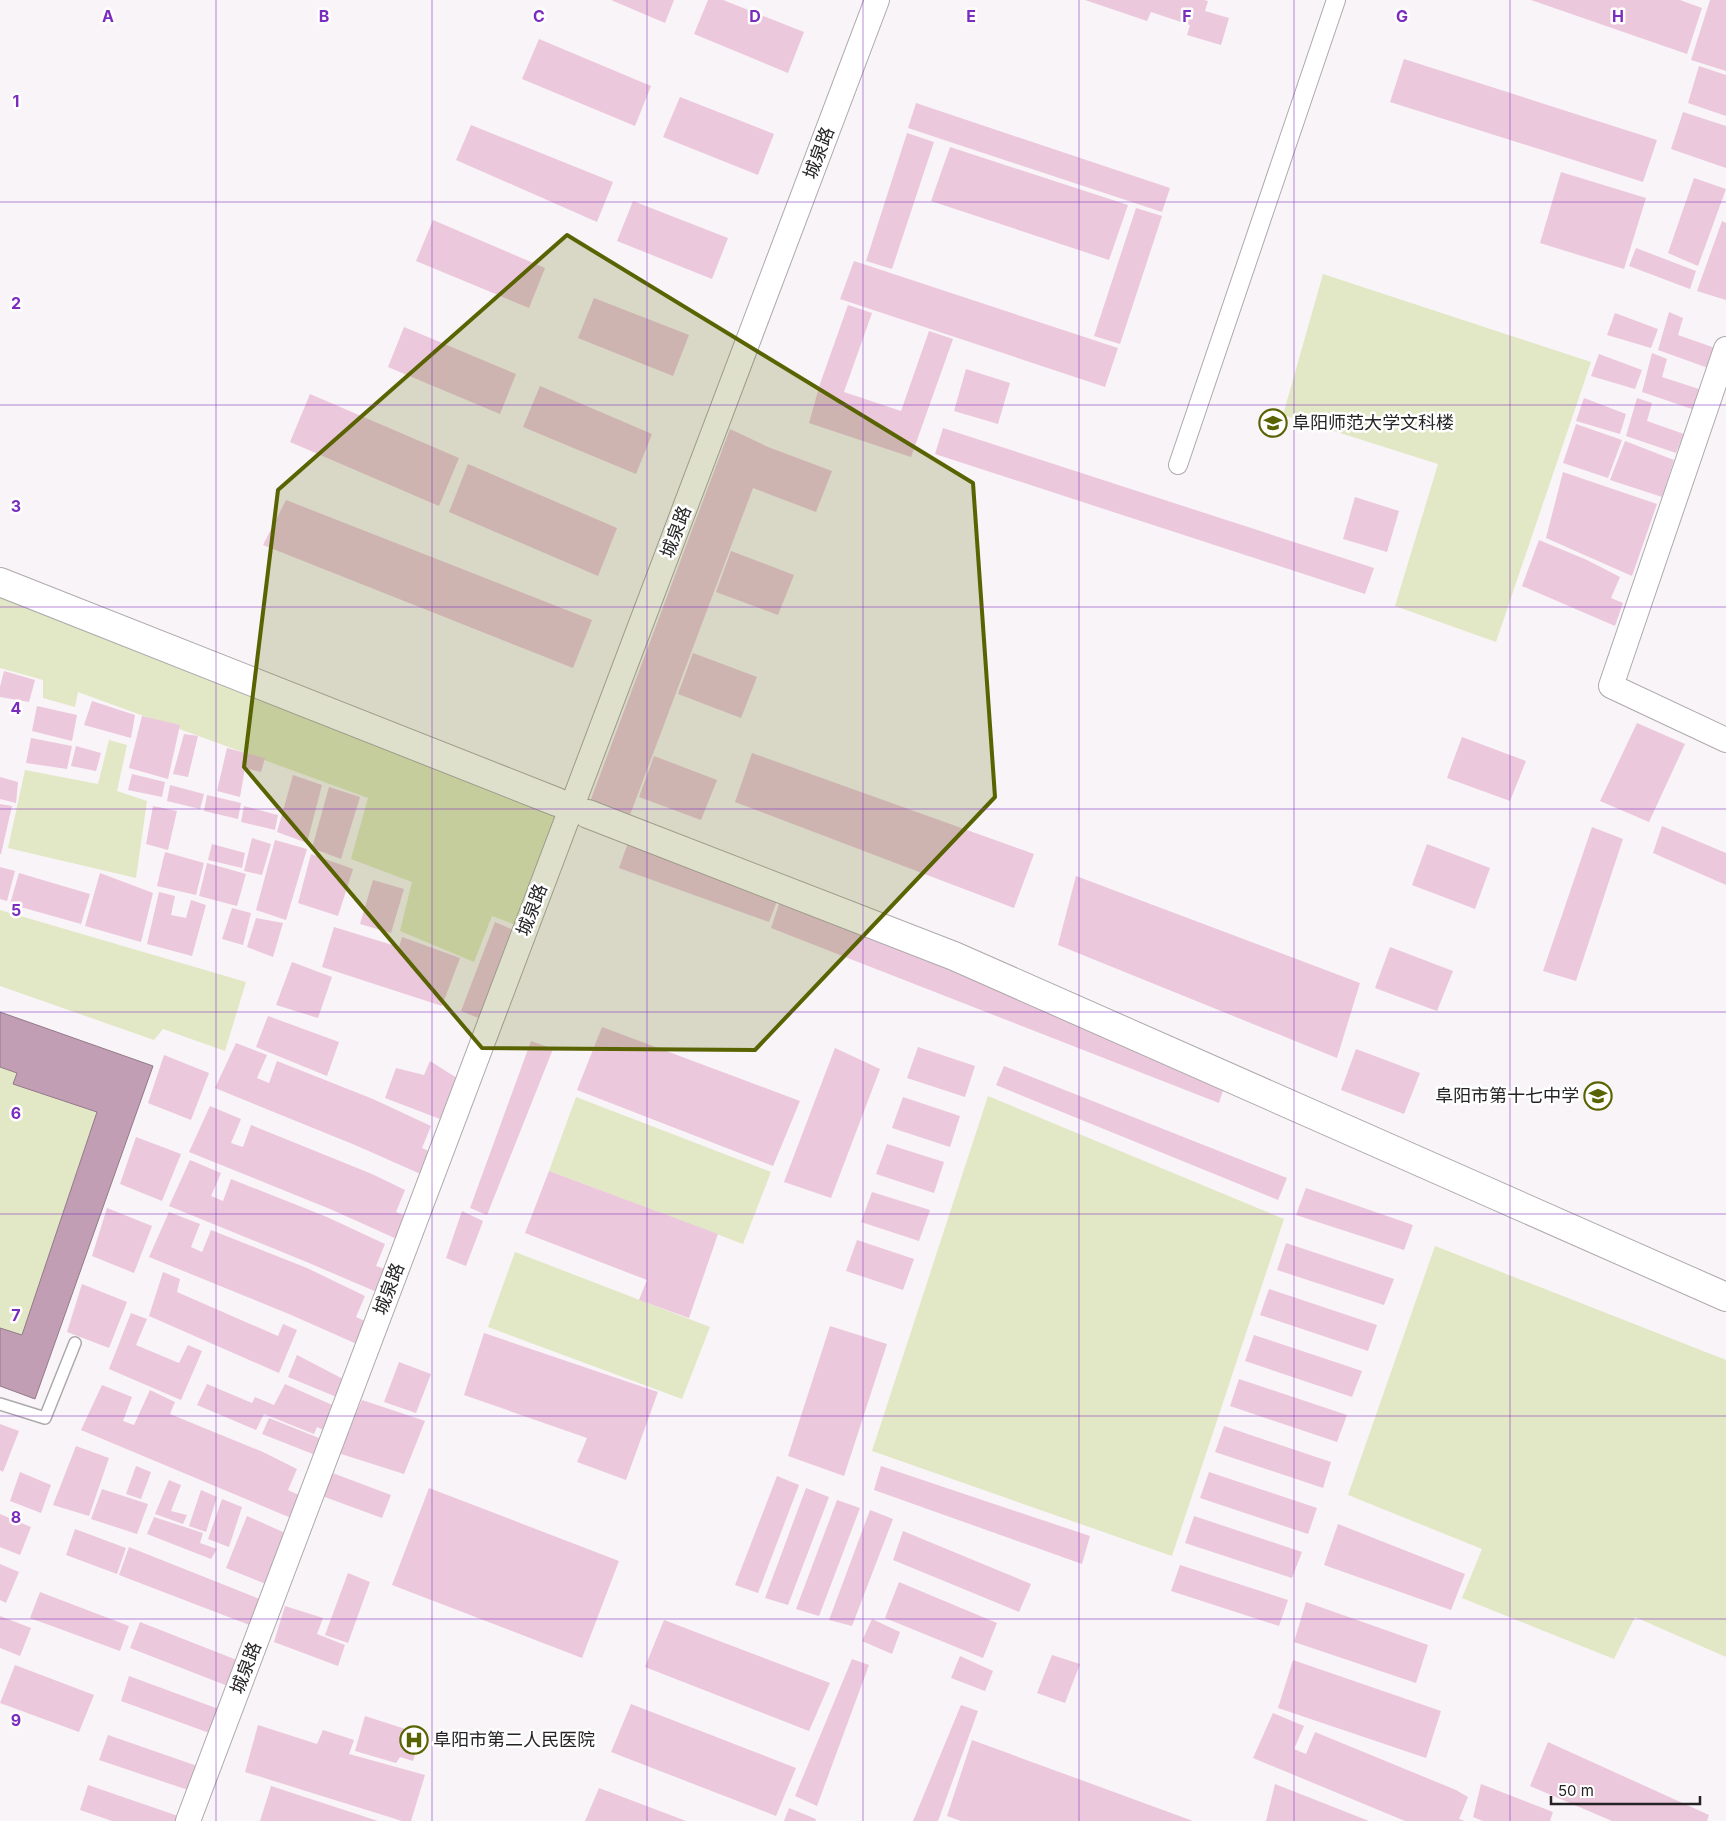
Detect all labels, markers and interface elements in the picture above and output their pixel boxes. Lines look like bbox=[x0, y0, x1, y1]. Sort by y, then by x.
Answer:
text: A bbox=[102, 6, 114, 26]
text: B bbox=[319, 6, 329, 26]
text: C bbox=[533, 6, 545, 26]
text: D bbox=[749, 6, 761, 26]
text: E bbox=[966, 6, 976, 26]
text: F bbox=[1182, 6, 1192, 26]
text: G bbox=[1396, 6, 1408, 26]
text: H bbox=[1612, 6, 1624, 26]
text: 1 bbox=[13, 91, 19, 111]
street label: 城泉路 bbox=[799, 124, 838, 182]
text: 2 bbox=[11, 293, 21, 313]
school or university icon: 阜阳师范大学文科楼 bbox=[1258, 408, 1288, 438]
place label: 阜阳师范大学文科楼 bbox=[1292, 412, 1454, 433]
text: 3 bbox=[11, 496, 21, 516]
street label: 城泉路 bbox=[656, 503, 695, 561]
text: 4 bbox=[11, 698, 22, 718]
street label: 城泉路 bbox=[512, 881, 551, 939]
text: 5 bbox=[11, 900, 21, 920]
school or university icon: 阜阳市第十七中学 bbox=[1583, 1081, 1613, 1111]
place label: 阜阳市第十七中学 bbox=[1435, 1085, 1579, 1106]
text: 6 bbox=[11, 1103, 21, 1123]
street label: 城泉路 bbox=[369, 1260, 408, 1318]
text: 7 bbox=[11, 1305, 21, 1325]
text: 8 bbox=[11, 1507, 21, 1527]
street label: 城泉路 bbox=[226, 1639, 265, 1697]
text: 9 bbox=[11, 1710, 21, 1730]
hospital icon: 阜阳市第二人民医院 bbox=[399, 1725, 429, 1755]
place label: 阜阳市第二人民医院 bbox=[433, 1729, 595, 1750]
scale bar bbox=[1551, 1774, 1700, 1806]
text: 50 m bbox=[1558, 1781, 1594, 1800]

